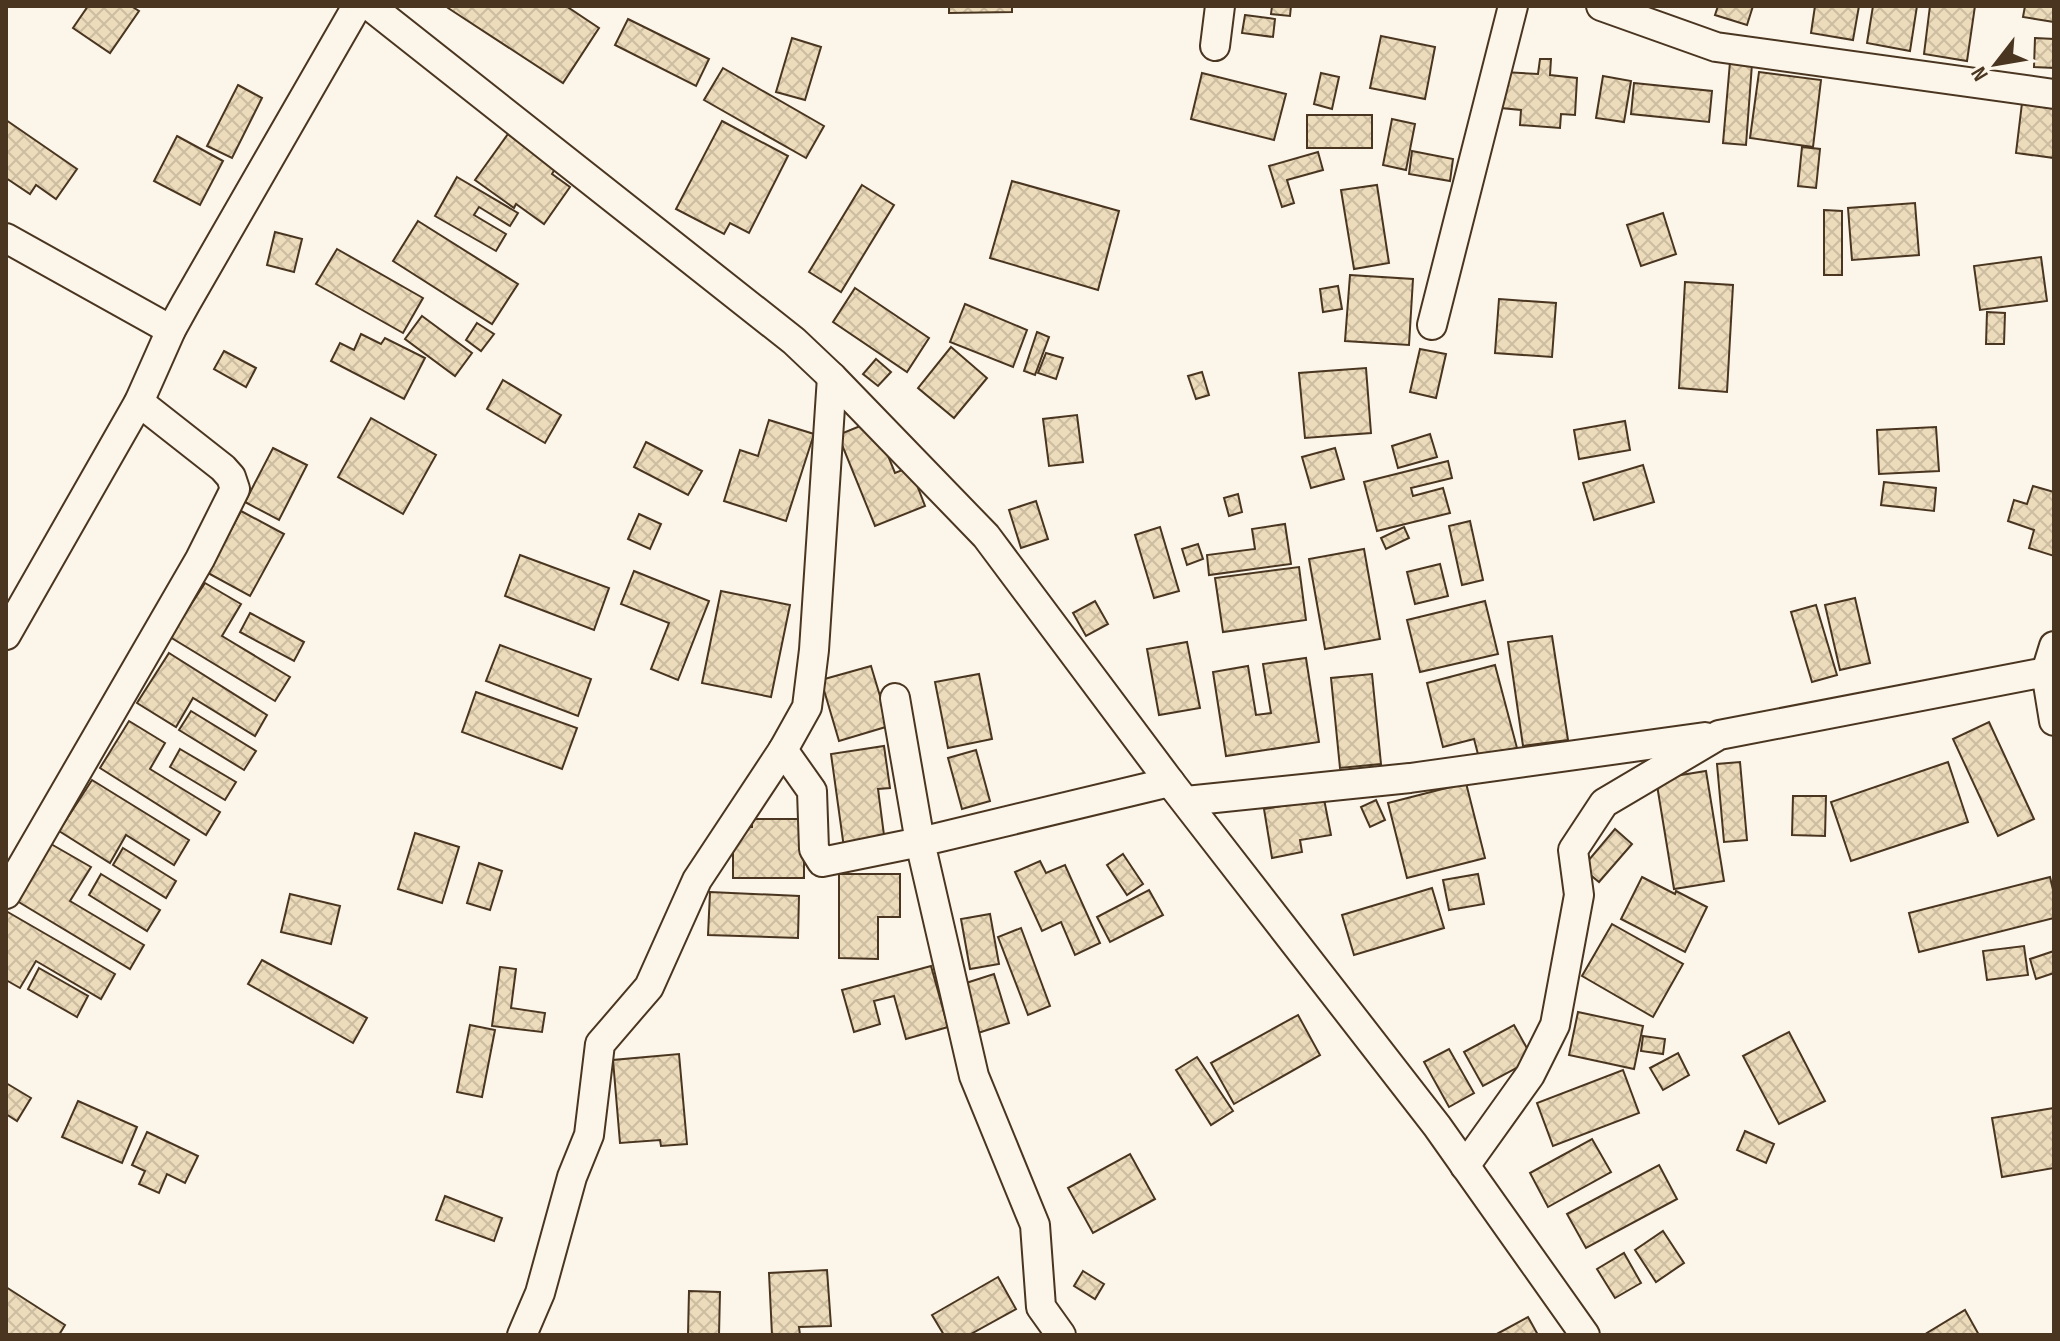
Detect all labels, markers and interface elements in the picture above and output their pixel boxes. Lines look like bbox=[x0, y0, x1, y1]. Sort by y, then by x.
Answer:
north arrow bbox=[1956, 24, 2036, 104]
text: N bbox=[1966, 62, 1995, 86]

